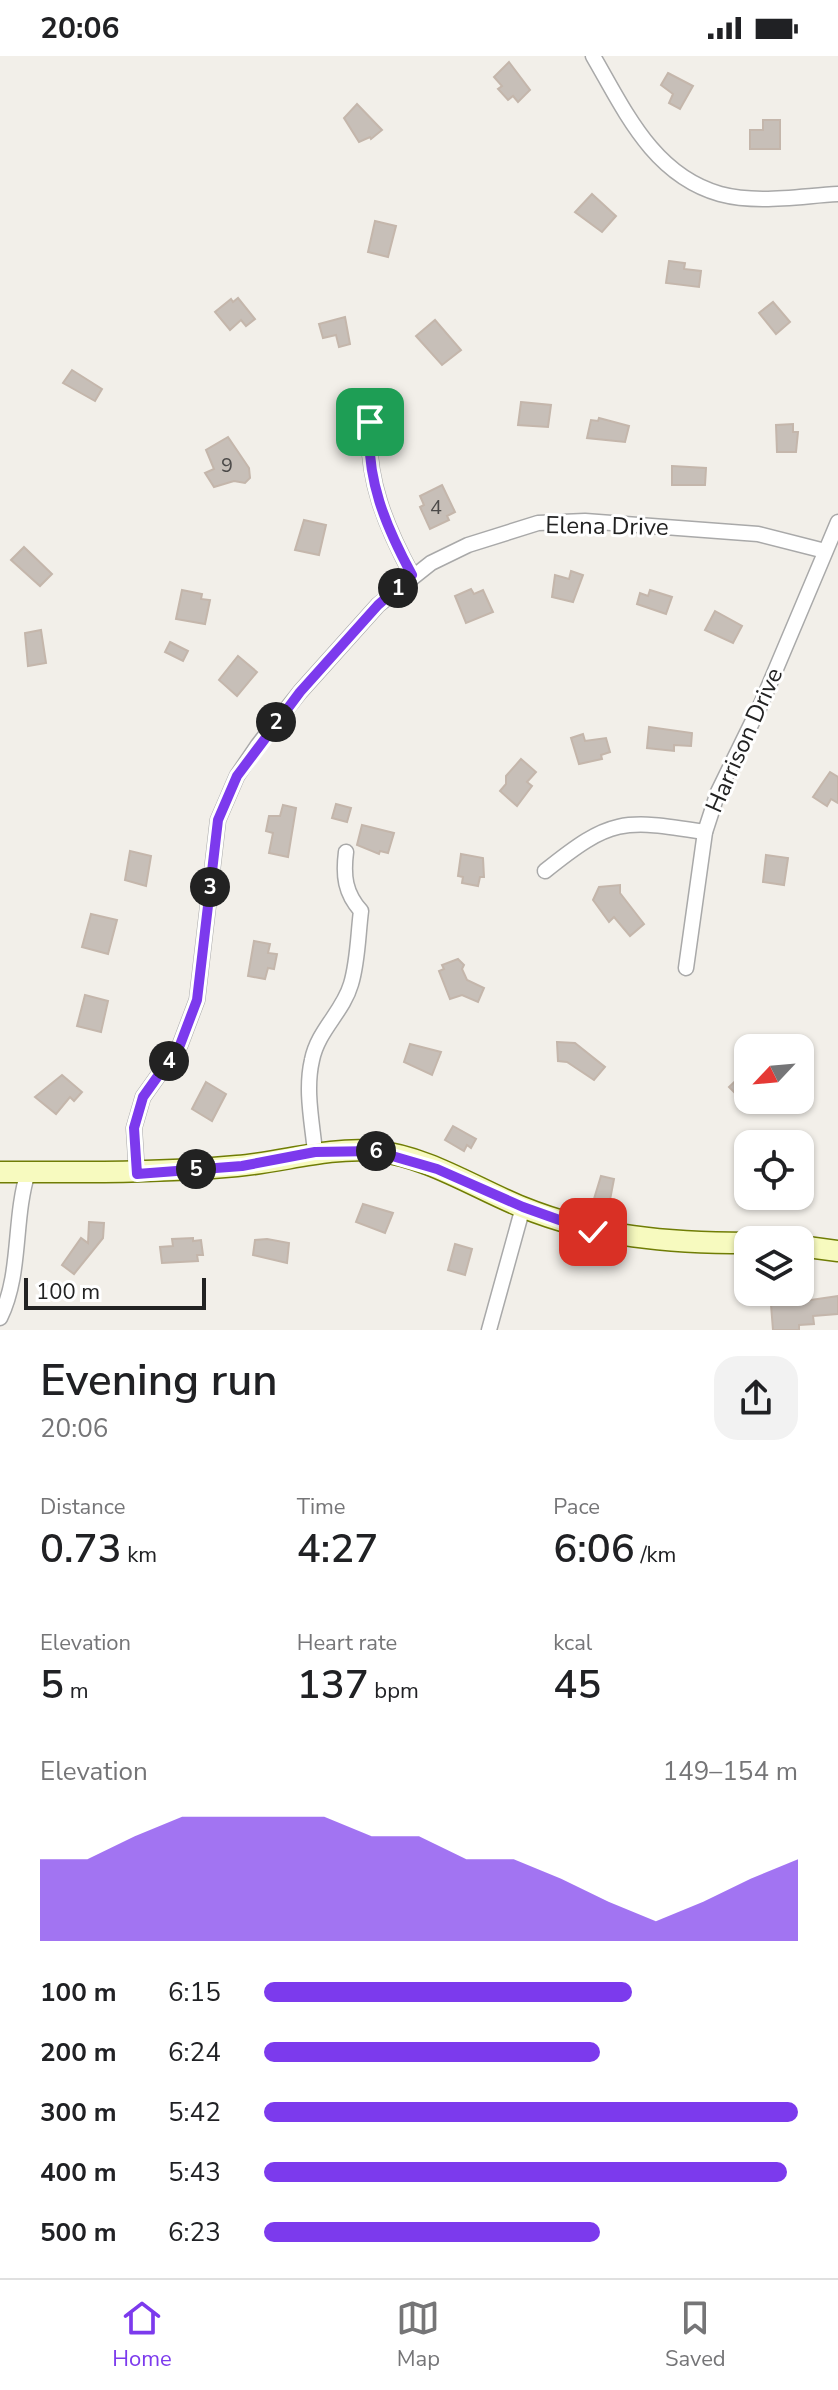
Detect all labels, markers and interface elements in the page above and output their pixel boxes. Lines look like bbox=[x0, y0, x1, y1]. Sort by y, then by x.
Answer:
text: 20:06 bbox=[40, 8, 119, 49]
pin bbox=[336, 388, 404, 456]
icon: arrive bbox=[348, 400, 392, 444]
house number: 9 bbox=[221, 452, 233, 479]
house number: 4 bbox=[430, 494, 442, 521]
street label: Elena Drive bbox=[545, 509, 669, 543]
pin: 1 bbox=[378, 568, 418, 608]
text: 1 bbox=[391, 573, 405, 603]
street label: Harrison Drive bbox=[698, 663, 790, 817]
pin: 2 bbox=[256, 702, 296, 742]
text: 2 bbox=[269, 707, 283, 737]
pin: 3 bbox=[190, 867, 230, 907]
text: 3 bbox=[203, 872, 217, 902]
north arrow bbox=[734, 1034, 814, 1114]
map controls bbox=[734, 1034, 814, 1306]
pin: 4 bbox=[149, 1041, 189, 1081]
text: 4 bbox=[162, 1046, 176, 1076]
button: locate bbox=[734, 1130, 814, 1210]
pin: 6 bbox=[356, 1131, 396, 1171]
text: 6 bbox=[369, 1136, 383, 1166]
pin: 5 bbox=[176, 1149, 216, 1189]
text: 5 bbox=[189, 1154, 203, 1184]
pin bbox=[559, 1198, 627, 1266]
icon: check bbox=[571, 1210, 615, 1254]
button: layers bbox=[734, 1226, 814, 1306]
scale bar bbox=[24, 1274, 206, 1310]
text: 100 m bbox=[36, 1277, 100, 1307]
text: Evening run bbox=[40, 1351, 278, 1411]
button: share bbox=[714, 1356, 798, 1440]
text: 20:06 bbox=[40, 1411, 108, 1446]
text: Distance bbox=[40, 1492, 125, 1522]
text: Time bbox=[297, 1492, 346, 1522]
text: Pace bbox=[553, 1492, 600, 1522]
text: 0.73 bbox=[40, 1522, 121, 1576]
text: 4:27 bbox=[297, 1522, 378, 1576]
text: 6:06 bbox=[553, 1522, 635, 1576]
text: km bbox=[121, 1540, 157, 1570]
text: /km bbox=[635, 1540, 676, 1570]
text: Elevation bbox=[40, 1628, 131, 1658]
text: Heart rate bbox=[297, 1628, 397, 1658]
text: kcal bbox=[553, 1628, 592, 1658]
text: 5 bbox=[40, 1658, 64, 1712]
text: 137 bbox=[297, 1658, 369, 1712]
text: 45 bbox=[553, 1658, 601, 1712]
text: m bbox=[64, 1676, 89, 1706]
text: bpm bbox=[369, 1676, 419, 1706]
text: Elevation bbox=[40, 1754, 148, 1789]
text: 149–154 m bbox=[662, 1754, 798, 1789]
text: 100 m bbox=[40, 1975, 117, 2010]
text: 6:15 bbox=[168, 1975, 221, 2010]
text: 200 m bbox=[40, 2035, 117, 2070]
text: 6:24 bbox=[168, 2035, 221, 2070]
text: 300 m bbox=[40, 2095, 117, 2130]
text: 5:42 bbox=[168, 2095, 221, 2130]
text: 400 m bbox=[40, 2155, 117, 2190]
text: 5:43 bbox=[168, 2155, 221, 2190]
text: 500 m bbox=[40, 2215, 117, 2250]
text: 6:23 bbox=[168, 2215, 221, 2250]
tab: Home bbox=[112, 2296, 172, 2374]
tab: Map bbox=[396, 2296, 440, 2374]
tab: Saved bbox=[665, 2296, 726, 2374]

